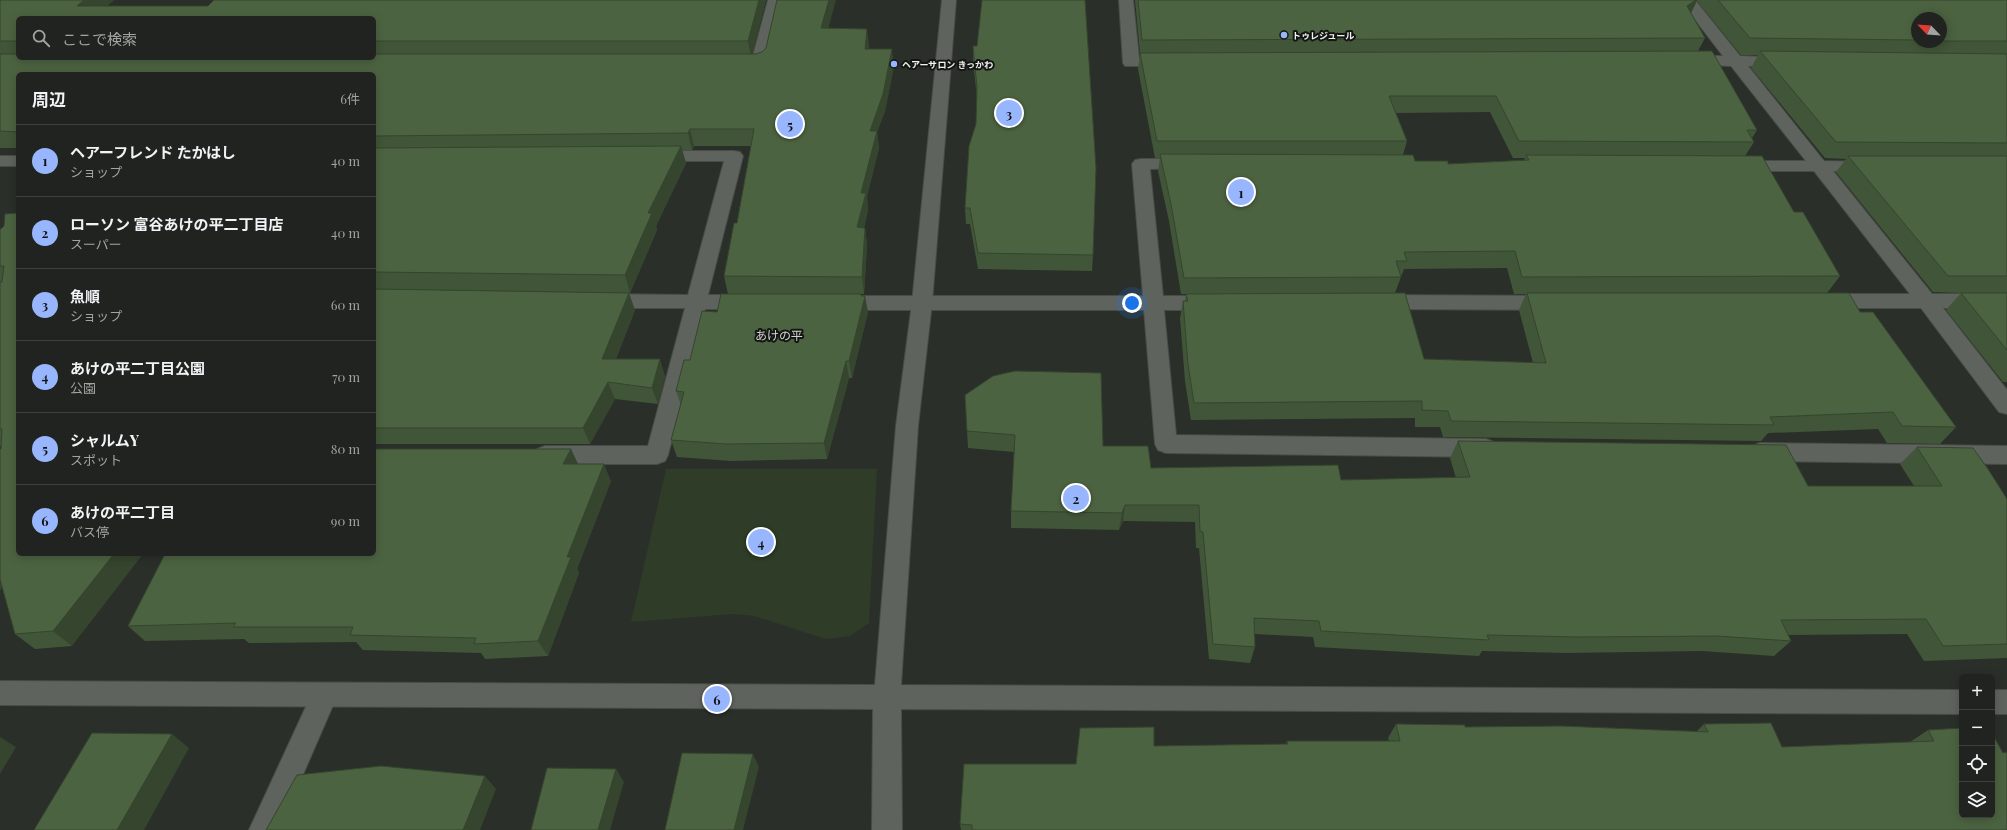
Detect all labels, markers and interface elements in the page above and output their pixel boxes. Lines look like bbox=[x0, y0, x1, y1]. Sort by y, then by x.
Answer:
north arrow bbox=[1911, 12, 1947, 48]
search box bbox=[16, 16, 376, 60]
icon: search bbox=[30, 27, 52, 49]
text: ここで検索 bbox=[62, 29, 137, 49]
place label: トゥレジュール bbox=[1292, 29, 1354, 41]
marker: トゥレジュール bbox=[1279, 30, 1289, 40]
place label: ヘアーサロン きっかわ bbox=[902, 58, 993, 70]
marker: ヘアーサロン きっかわ bbox=[889, 59, 899, 69]
text: 周辺 bbox=[32, 88, 66, 110]
text: 6件 bbox=[340, 90, 360, 107]
pin: 3 bbox=[996, 98, 1022, 128]
pin: 5 bbox=[777, 109, 803, 139]
text: ヘアーフレンド たかはし bbox=[70, 142, 236, 162]
text: 1 bbox=[43, 152, 47, 169]
text: 40 m bbox=[331, 152, 360, 169]
text: ショップ bbox=[70, 163, 122, 180]
pin: 1 bbox=[1228, 177, 1254, 207]
text: ローソン 富谷あけの平二丁目店 bbox=[70, 214, 284, 234]
text: 2 bbox=[42, 224, 48, 241]
text: 40 m bbox=[331, 224, 360, 241]
text: スーパー bbox=[70, 235, 122, 252]
text: 魚順 bbox=[70, 286, 100, 306]
your location bbox=[1122, 293, 1142, 313]
text: 3 bbox=[42, 296, 48, 313]
text: 60 m bbox=[331, 296, 360, 313]
text: ショップ bbox=[70, 307, 122, 324]
district label: あけの平 bbox=[755, 327, 803, 343]
text: あけの平二丁目公園 bbox=[70, 358, 205, 378]
text: 4 bbox=[42, 368, 48, 385]
text: 70 m bbox=[332, 368, 360, 385]
text: 公園 bbox=[70, 379, 96, 396]
text: シャルムY bbox=[70, 430, 139, 450]
text: 5 bbox=[42, 440, 48, 457]
text: 80 m bbox=[331, 440, 360, 457]
text: スポット bbox=[70, 451, 122, 468]
pin: 2 bbox=[1063, 483, 1089, 513]
text: あけの平二丁目 bbox=[70, 502, 175, 522]
text: 6 bbox=[41, 512, 49, 529]
text: 90 m bbox=[331, 512, 360, 529]
text: バス停 bbox=[70, 523, 109, 540]
pin: 4 bbox=[748, 527, 774, 557]
map controls bbox=[1959, 674, 1995, 818]
button: + bbox=[1959, 674, 1995, 710]
pin: 6 bbox=[704, 684, 730, 714]
button: − bbox=[1959, 710, 1995, 746]
button: locate bbox=[1959, 746, 1995, 782]
button: layers bbox=[1959, 782, 1995, 818]

